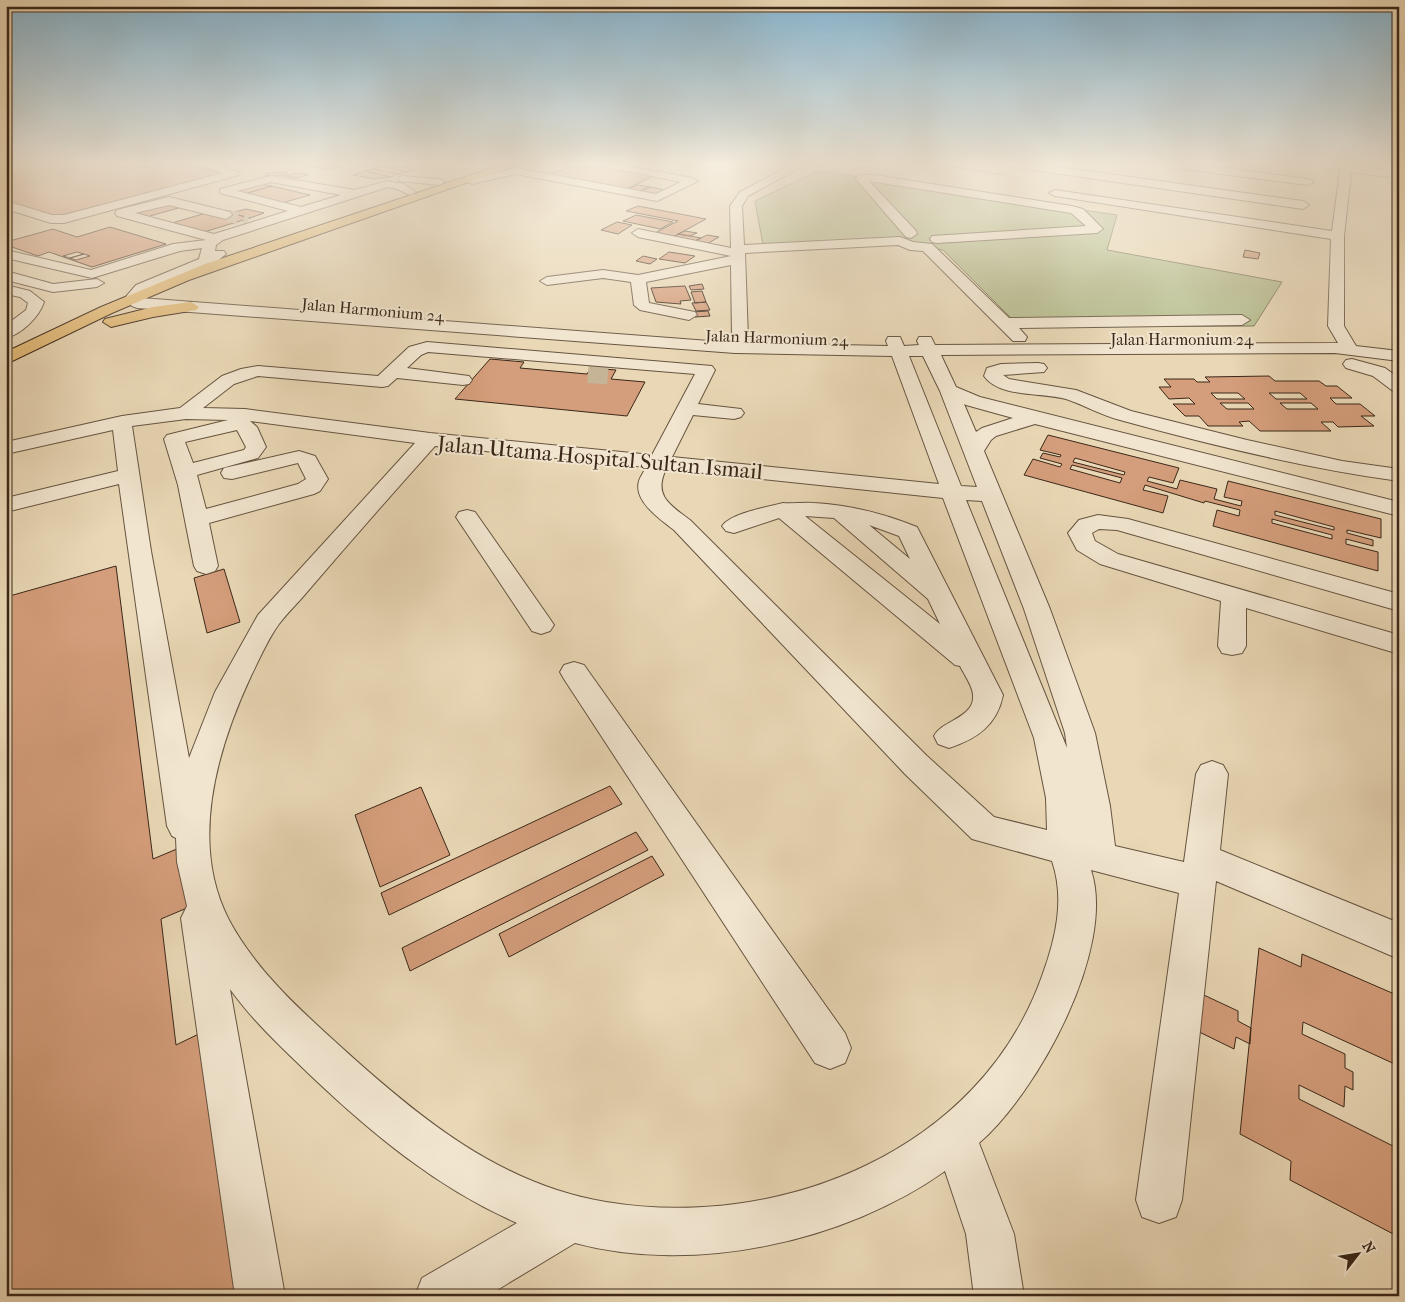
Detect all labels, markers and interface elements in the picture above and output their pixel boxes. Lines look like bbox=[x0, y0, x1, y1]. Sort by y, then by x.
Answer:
street label: Jalan Harmonium 24 bbox=[299, 294, 446, 326]
street label: Jalan Harmonium 24 bbox=[703, 326, 849, 350]
street label: Jalan Harmonium 24 bbox=[1108, 330, 1254, 349]
street label: Jalan Utama Hospital Sultan Ismail bbox=[434, 431, 764, 485]
north arrow bbox=[1332, 1230, 1382, 1280]
text: N bbox=[1359, 1239, 1379, 1257]

